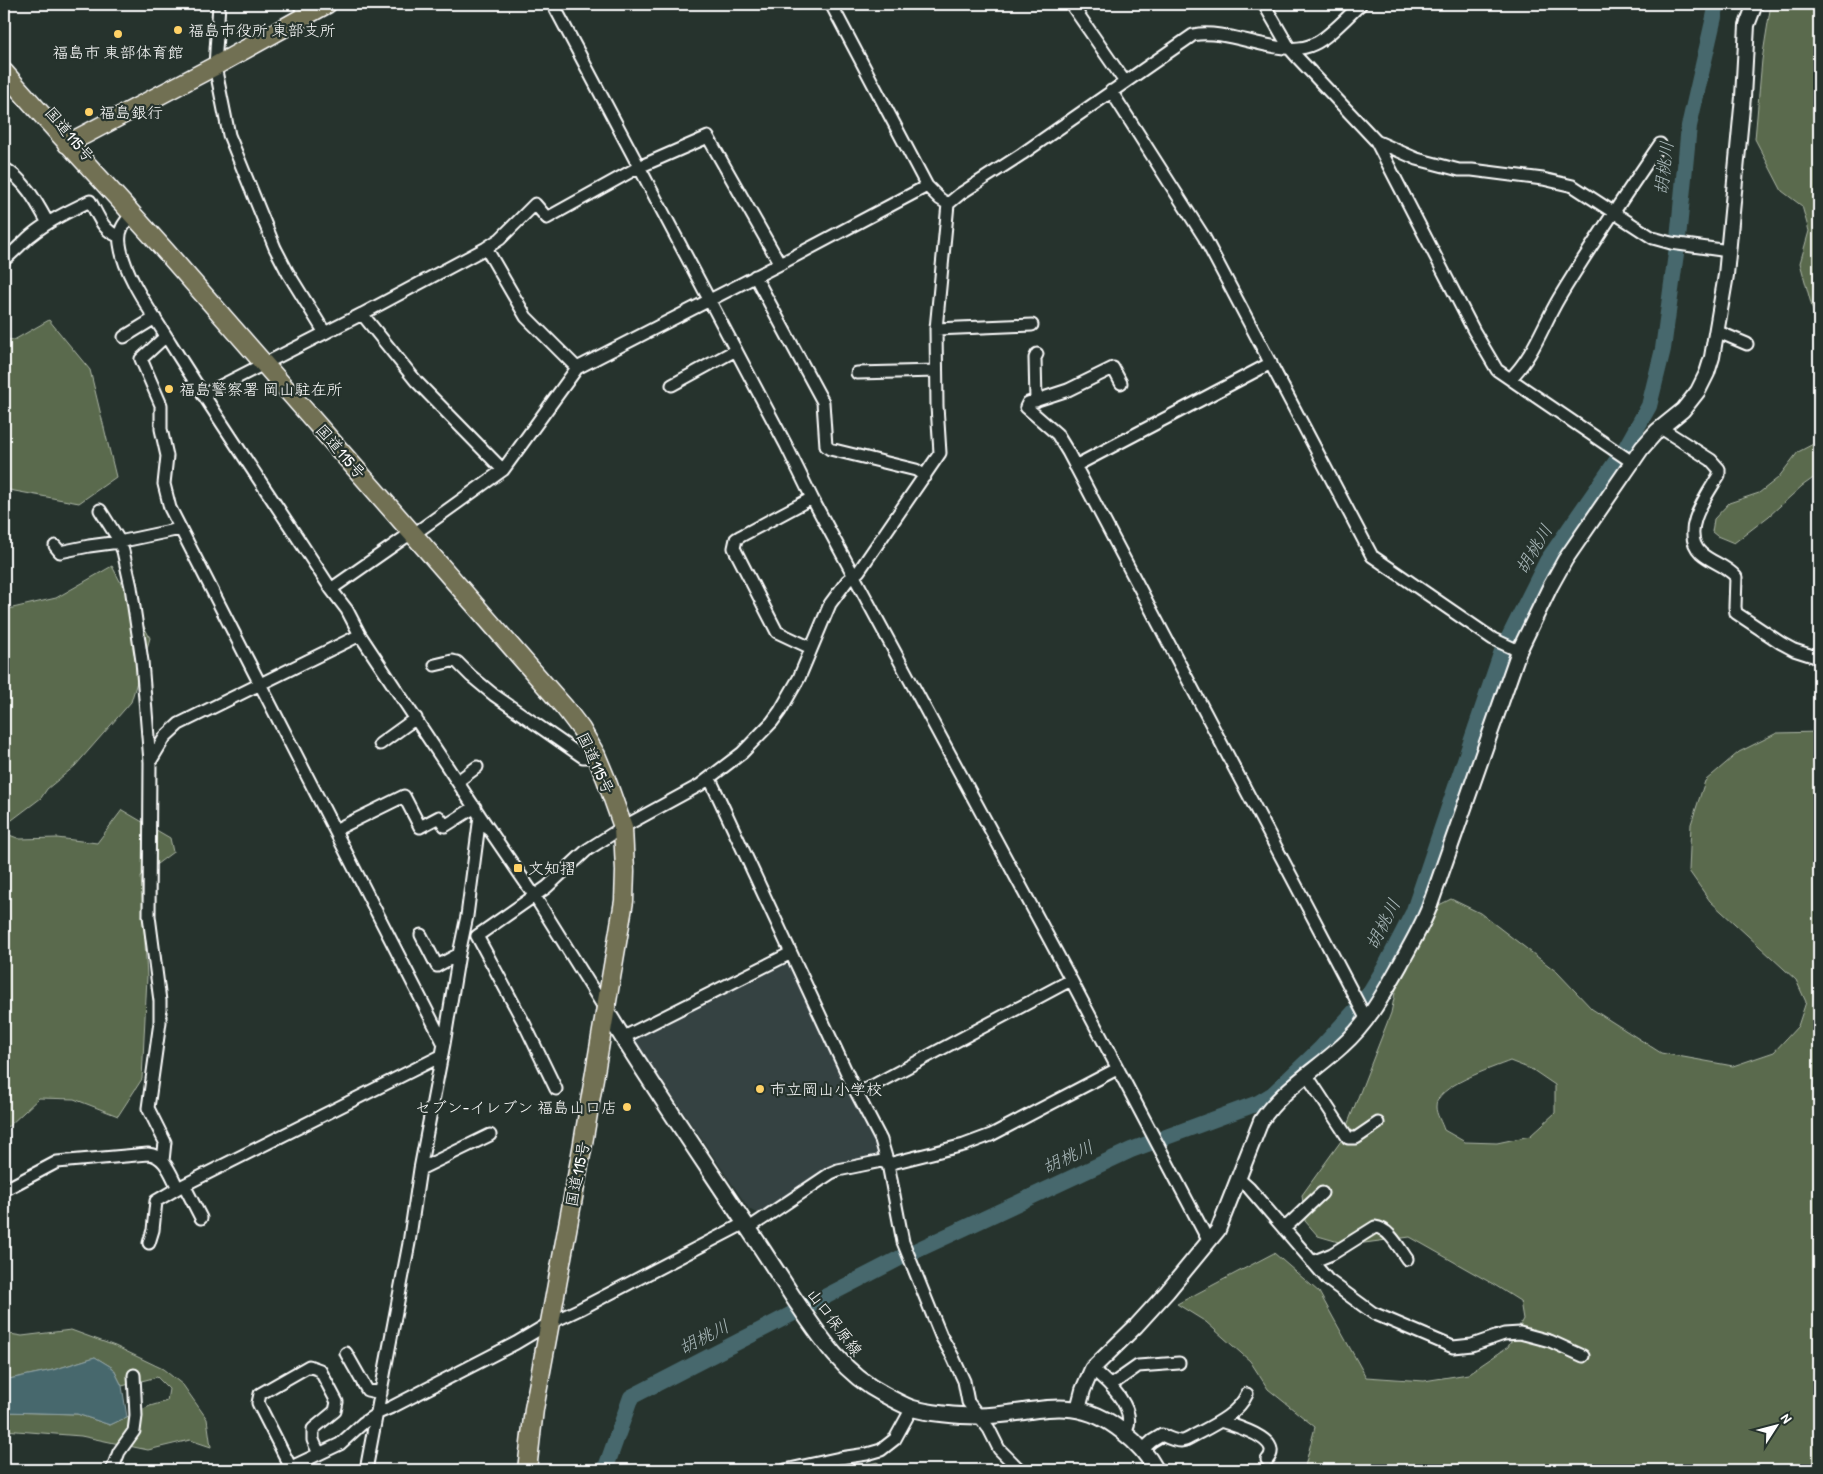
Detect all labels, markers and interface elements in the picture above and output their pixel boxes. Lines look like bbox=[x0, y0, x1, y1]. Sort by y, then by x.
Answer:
place label: 福島市役所 東部支所 bbox=[188, 19, 336, 41]
marker: 福島市役所 東部支所 bbox=[172, 24, 184, 36]
marker: 福島市 東部体育館 bbox=[112, 28, 124, 40]
place label: 福島市 東部体育館 bbox=[52, 41, 184, 63]
place label: 福島銀行 bbox=[99, 101, 163, 123]
street label: 国道115号 bbox=[40, 102, 100, 166]
marker: 福島銀行 bbox=[83, 106, 95, 118]
water label: 胡桃川 bbox=[1648, 140, 1679, 196]
place label: 福島警察署 岡山駐在所 bbox=[179, 378, 343, 400]
marker: 福島警察署 岡山駐在所 bbox=[163, 383, 175, 395]
street label: 国道115号 bbox=[311, 419, 371, 483]
water label: 胡桃川 bbox=[1509, 519, 1558, 578]
street label: 国道115号 bbox=[572, 728, 620, 798]
place label: 文知摺 bbox=[528, 857, 576, 879]
marker: 文知摺 bbox=[512, 862, 524, 874]
water label: 胡桃川 bbox=[1359, 894, 1406, 954]
place label: 市立岡山小学校 bbox=[770, 1078, 882, 1100]
marker: 市立岡山小学校 bbox=[754, 1083, 766, 1095]
place label: セブン-イレブン 福島山口店 bbox=[415, 1096, 617, 1118]
marker: セブン-イレブン 福島山口店 bbox=[621, 1101, 633, 1113]
water label: 胡桃川 bbox=[1038, 1134, 1098, 1179]
street label: 国道115号 bbox=[560, 1139, 594, 1209]
street label: 山口保原線 bbox=[802, 1283, 868, 1361]
water label: 胡桃川 bbox=[674, 1313, 734, 1360]
north arrow bbox=[1750, 1402, 1800, 1452]
text: N bbox=[1777, 1409, 1797, 1427]

